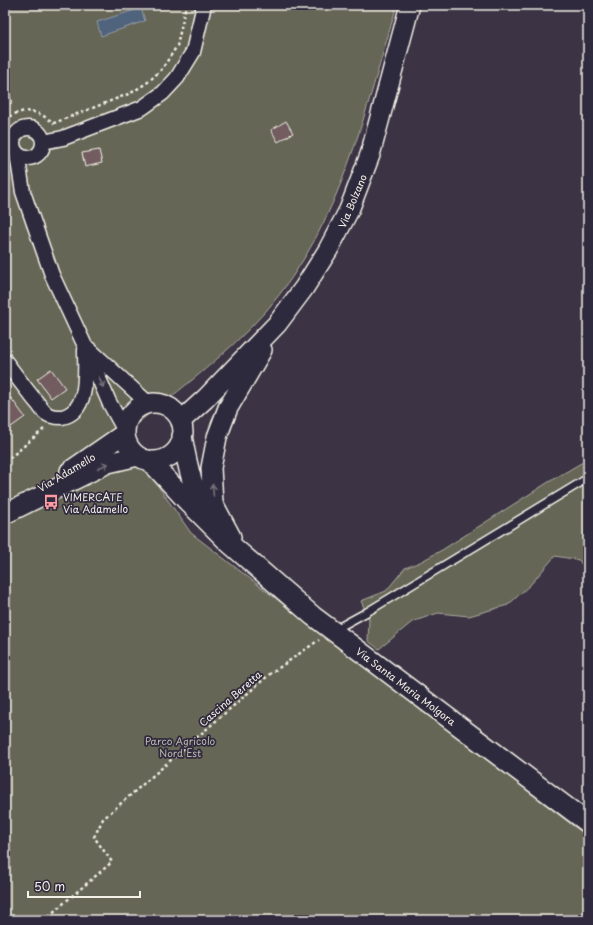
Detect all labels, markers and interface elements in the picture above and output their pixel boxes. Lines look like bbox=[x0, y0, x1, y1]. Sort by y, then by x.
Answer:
street label: Via Bolzano bbox=[334, 171, 370, 230]
one-way arrow bbox=[97, 375, 105, 387]
street label: Via Adamello bbox=[34, 449, 98, 495]
one-way arrow bbox=[96, 462, 108, 469]
one-way arrow bbox=[209, 484, 216, 497]
place label: VIMERCATE Via Adamello bbox=[63, 489, 128, 516]
bus stop icon: VIMERCATE Via Adamello bbox=[42, 493, 60, 511]
street label: Via Santa Maria Molgora bbox=[353, 643, 460, 729]
street label: Cascina Beretta bbox=[195, 666, 265, 729]
park label: Parco Agricolo Nord Est bbox=[145, 733, 216, 760]
scale bar bbox=[28, 873, 140, 899]
text: 50 m bbox=[34, 877, 65, 895]

